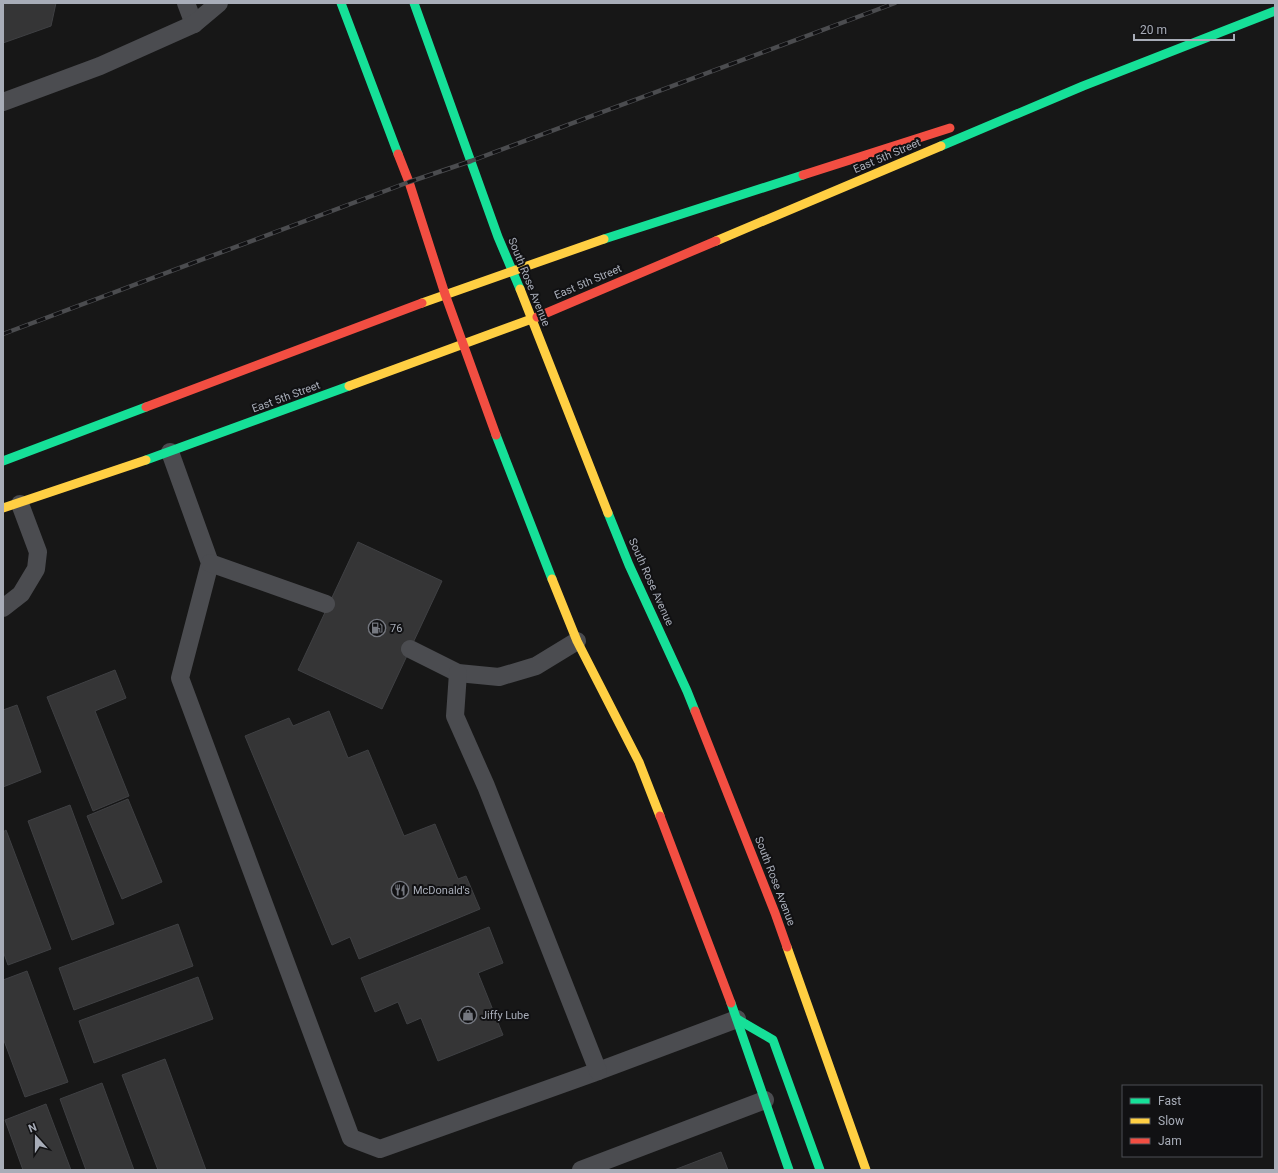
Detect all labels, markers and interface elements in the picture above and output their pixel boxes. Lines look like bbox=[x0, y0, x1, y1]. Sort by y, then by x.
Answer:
scale bar bbox=[1134, 16, 1234, 42]
text: 20 m bbox=[1140, 23, 1167, 37]
street label: East 5th Street bbox=[851, 136, 923, 176]
street label: South Rose Avenue bbox=[505, 236, 553, 328]
street label: East 5th Street bbox=[552, 262, 624, 302]
street label: East 5th Street bbox=[250, 378, 322, 415]
street label: South Rose Avenue bbox=[626, 536, 676, 628]
fuel station icon: 76 bbox=[367, 618, 387, 638]
place label: 76 bbox=[390, 622, 402, 635]
street label: South Rose Avenue bbox=[752, 835, 798, 928]
restaurant icon: McDonald's bbox=[390, 880, 410, 900]
place label: McDonald's bbox=[413, 884, 470, 897]
shop icon: Jiffy Lube bbox=[458, 1005, 478, 1025]
place label: Jiffy Lube bbox=[481, 1009, 529, 1022]
legend bbox=[1122, 1085, 1262, 1157]
text: Fast bbox=[1158, 1094, 1181, 1108]
text: Slow bbox=[1158, 1114, 1184, 1128]
north arrow bbox=[16, 1117, 56, 1157]
text: N bbox=[27, 1121, 39, 1136]
text: Jam bbox=[1158, 1134, 1182, 1148]

